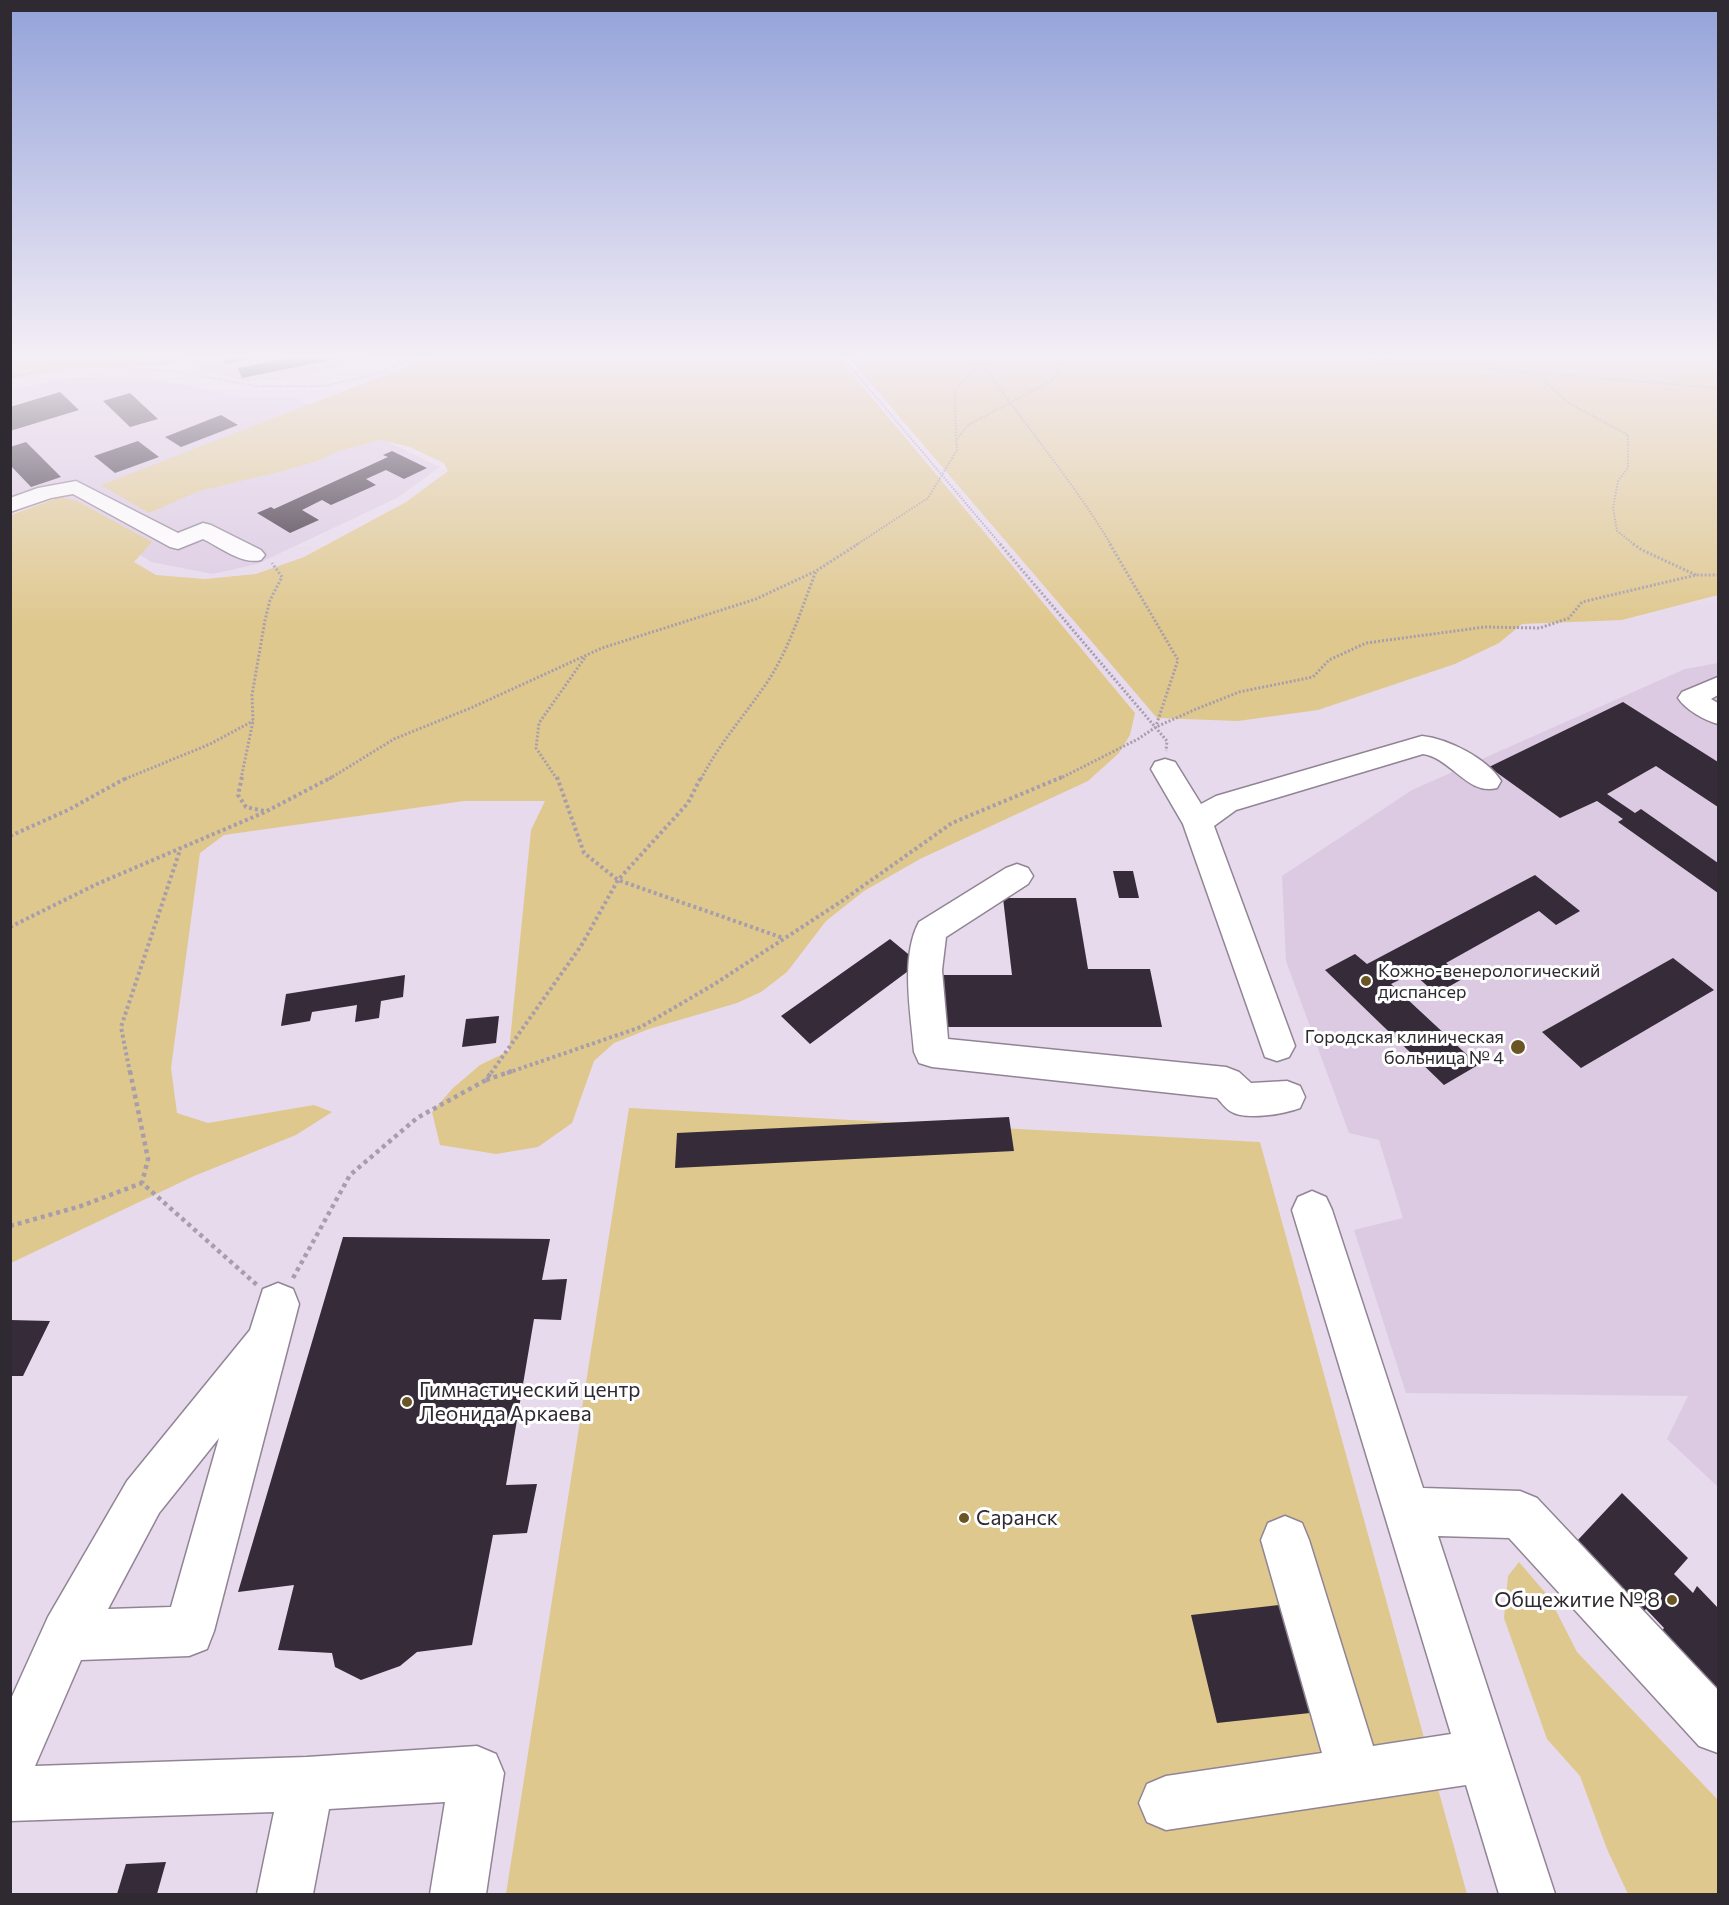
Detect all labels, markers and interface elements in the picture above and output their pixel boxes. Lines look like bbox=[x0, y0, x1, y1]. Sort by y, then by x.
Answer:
place label: Кожно-венерологический диспансер bbox=[1378, 960, 1600, 1002]
marker: Кожно-венерологический диспансер bbox=[1359, 974, 1373, 988]
place label: Городская клиническая больница № 4 bbox=[1305, 1026, 1504, 1068]
marker: Городская клиническая больница № 4 bbox=[1509, 1038, 1527, 1056]
place label: Гимнастический центр Леонида Аркаева bbox=[419, 1377, 641, 1427]
marker: Гимнастический центр Леонида Аркаева bbox=[400, 1395, 414, 1409]
place label: Саранск bbox=[976, 1505, 1058, 1531]
marker: Саранск bbox=[957, 1511, 971, 1525]
place label: Общежитие № 8 bbox=[1494, 1587, 1660, 1613]
marker: Общежитие № 8 bbox=[1665, 1593, 1679, 1607]

